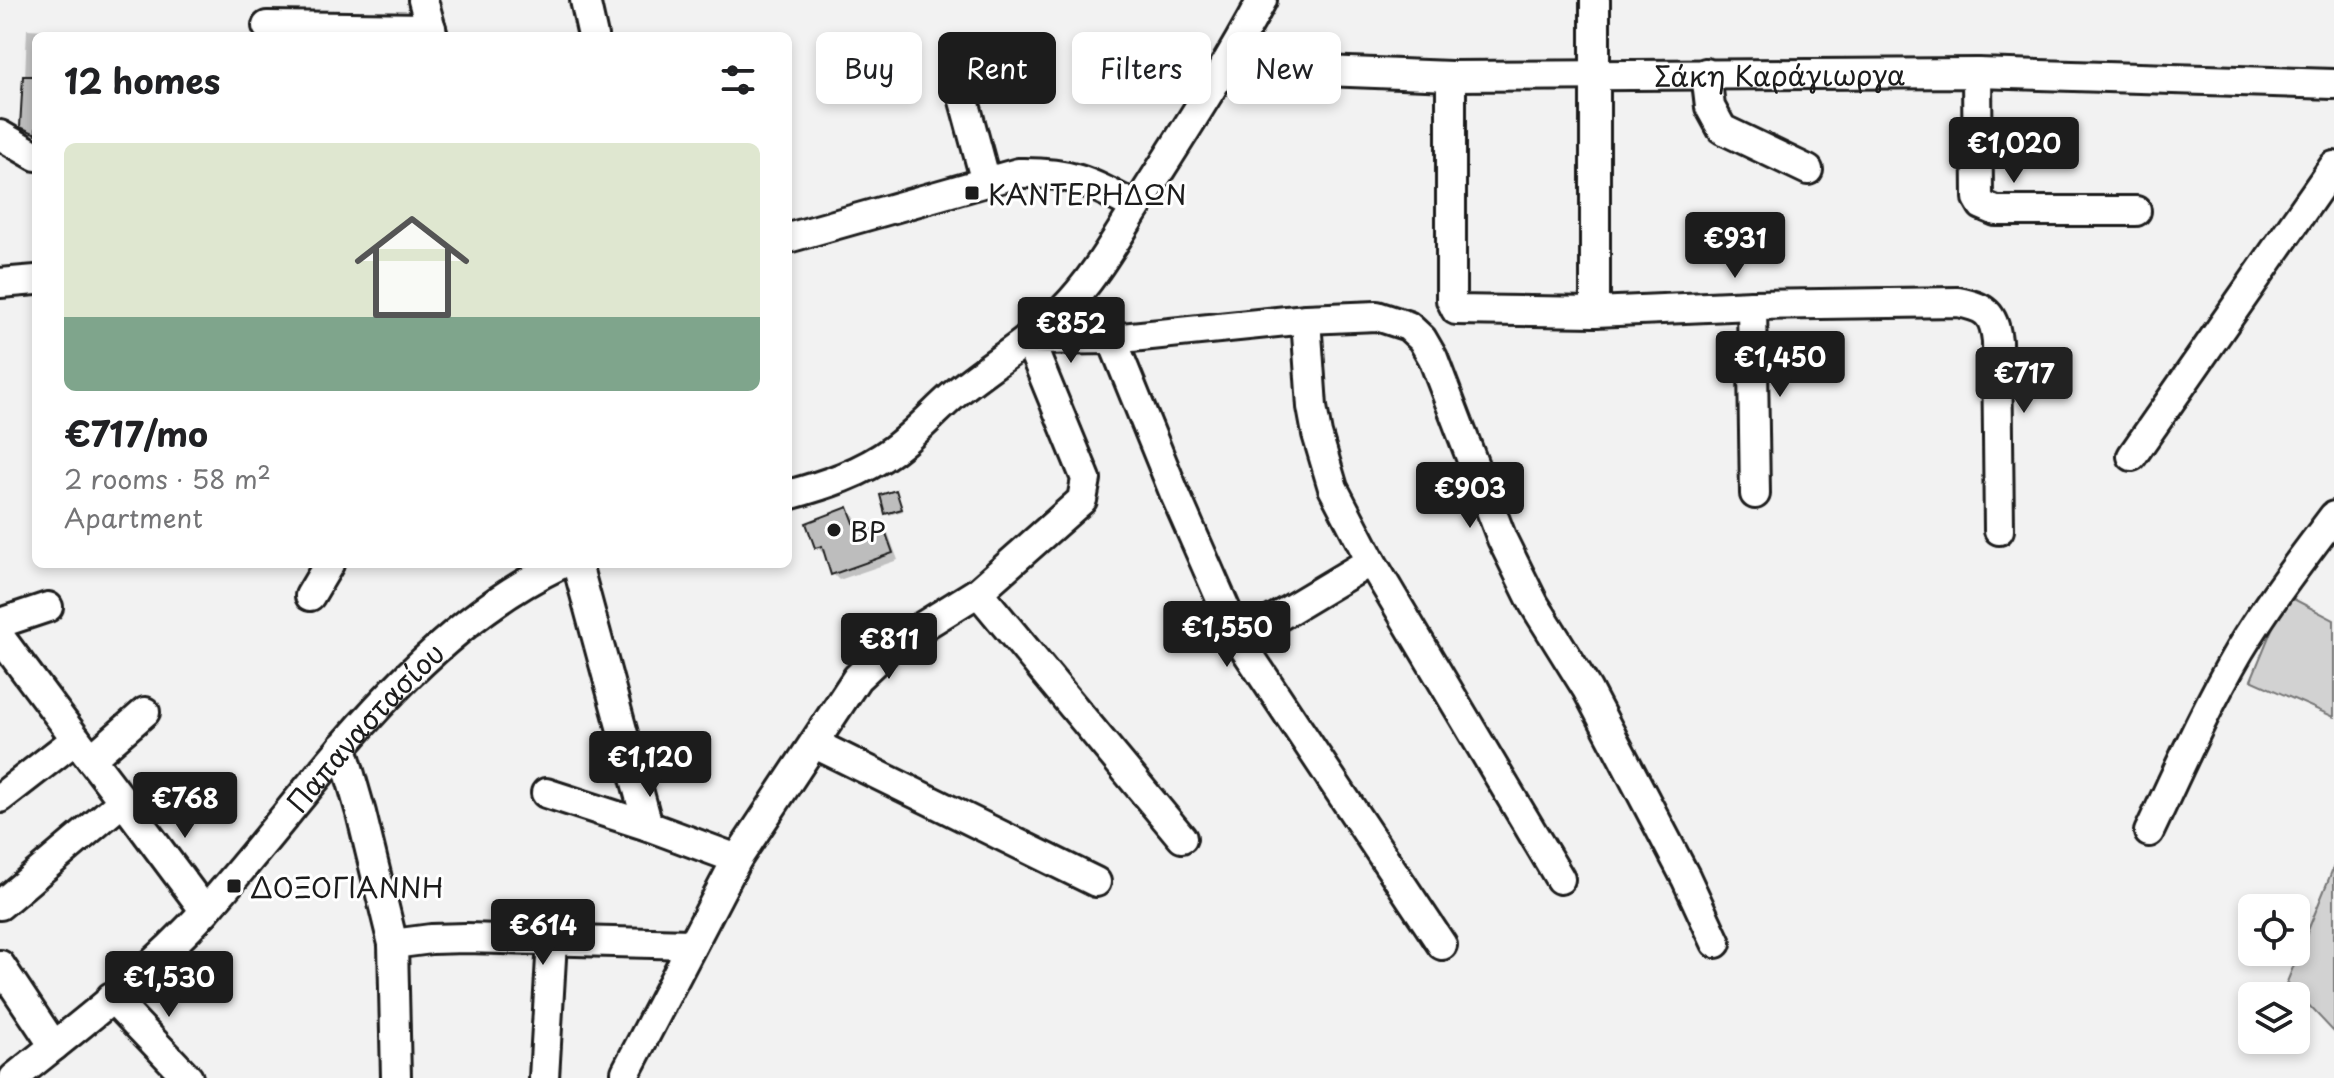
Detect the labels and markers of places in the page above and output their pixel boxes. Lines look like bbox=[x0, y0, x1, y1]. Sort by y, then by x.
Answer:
pin: €1,020 bbox=[1949, 117, 2079, 185]
place label: ΚΑΝΤΕΡΗΔΩΝ bbox=[988, 172, 1186, 215]
marker: ΚΑΝΤΕΡΗΔΩΝ bbox=[963, 184, 981, 202]
pin: €931 bbox=[1688, 212, 1782, 280]
pin: €852 bbox=[1024, 297, 1118, 365]
pin: €1,450 bbox=[1715, 331, 1845, 399]
pin: €717 bbox=[1977, 347, 2071, 415]
pin: €903 bbox=[1423, 462, 1517, 530]
place label: BP bbox=[850, 509, 886, 552]
marker: BP bbox=[825, 521, 843, 539]
pin: €1,550 bbox=[1162, 601, 1292, 669]
pin: €811 bbox=[842, 613, 936, 681]
pin: €1,120 bbox=[585, 731, 715, 799]
pin: €768 bbox=[138, 772, 232, 840]
place label: ΔΟΞΟΓΙΑΝΝΗ bbox=[250, 865, 444, 908]
marker: ΔΟΞΟΓΙΑΝΝΗ bbox=[225, 877, 243, 895]
pin: €614 bbox=[496, 899, 590, 967]
pin: €1,530 bbox=[104, 951, 234, 1019]

